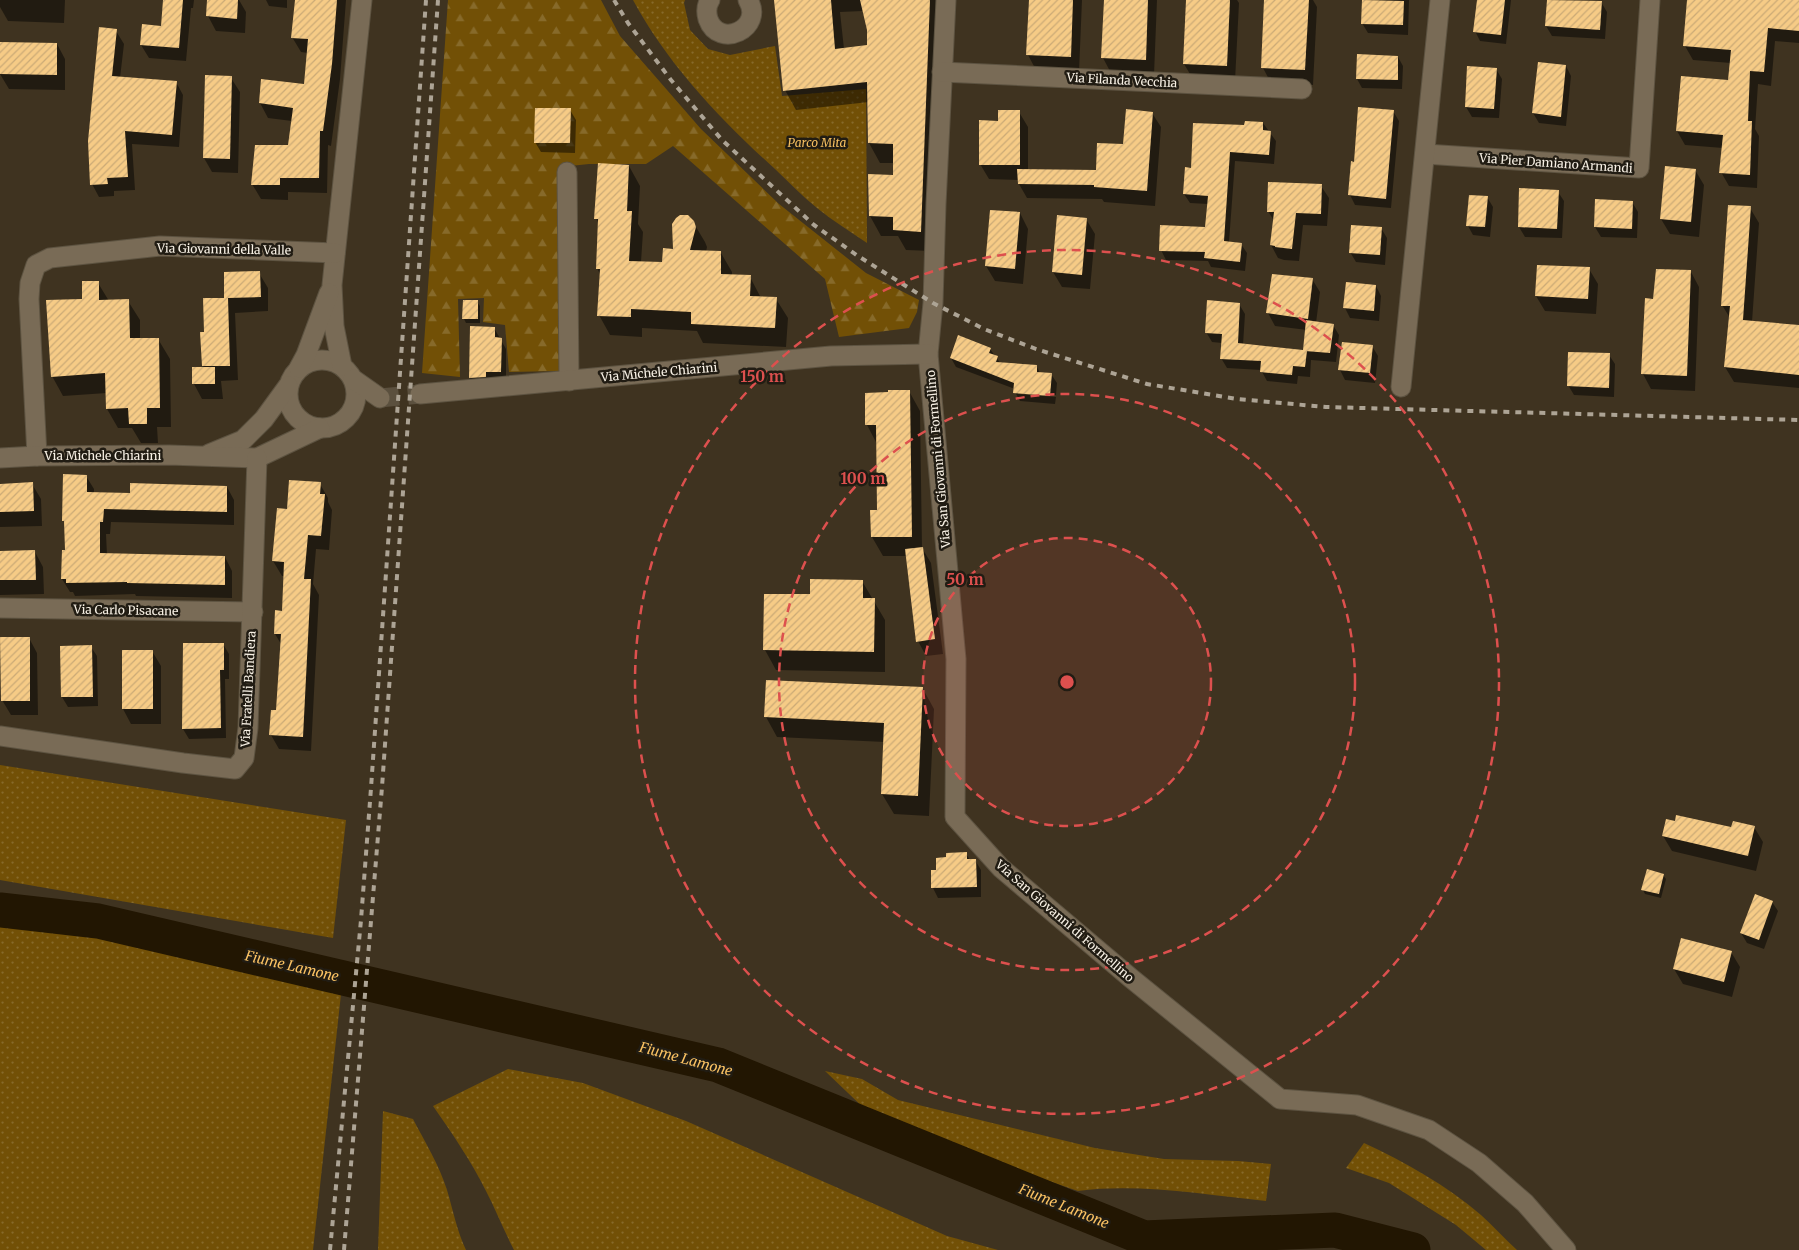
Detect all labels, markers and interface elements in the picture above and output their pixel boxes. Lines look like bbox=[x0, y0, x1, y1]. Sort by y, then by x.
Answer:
street label: Via Filanda Vecchia bbox=[1065, 70, 1178, 90]
park label: Parco Mita bbox=[788, 135, 847, 150]
street label: Via Pier Damiano Armandi bbox=[1478, 150, 1633, 176]
street label: Via Giovanni della Valle bbox=[156, 240, 291, 258]
street label: Via Michele Chiarini bbox=[599, 359, 718, 385]
text: 150 m bbox=[740, 367, 784, 386]
street label: Via San Giovanni di Formellino bbox=[923, 369, 953, 550]
street label: Via Michele Chiarini bbox=[44, 448, 162, 463]
text: 100 m bbox=[841, 469, 885, 488]
text: 50 m bbox=[946, 570, 984, 589]
street label: Via Carlo Pisacane bbox=[72, 602, 179, 618]
street label: Via Fratelli Bandiera bbox=[237, 630, 259, 748]
centre of rings bbox=[1058, 673, 1076, 691]
street label: Via San Giovanni di Formellino bbox=[992, 856, 1137, 985]
water label: Fiume Lamone bbox=[242, 946, 341, 986]
water label: Fiume Lamone bbox=[636, 1038, 735, 1080]
water label: Fiume Lamone bbox=[1015, 1179, 1112, 1232]

